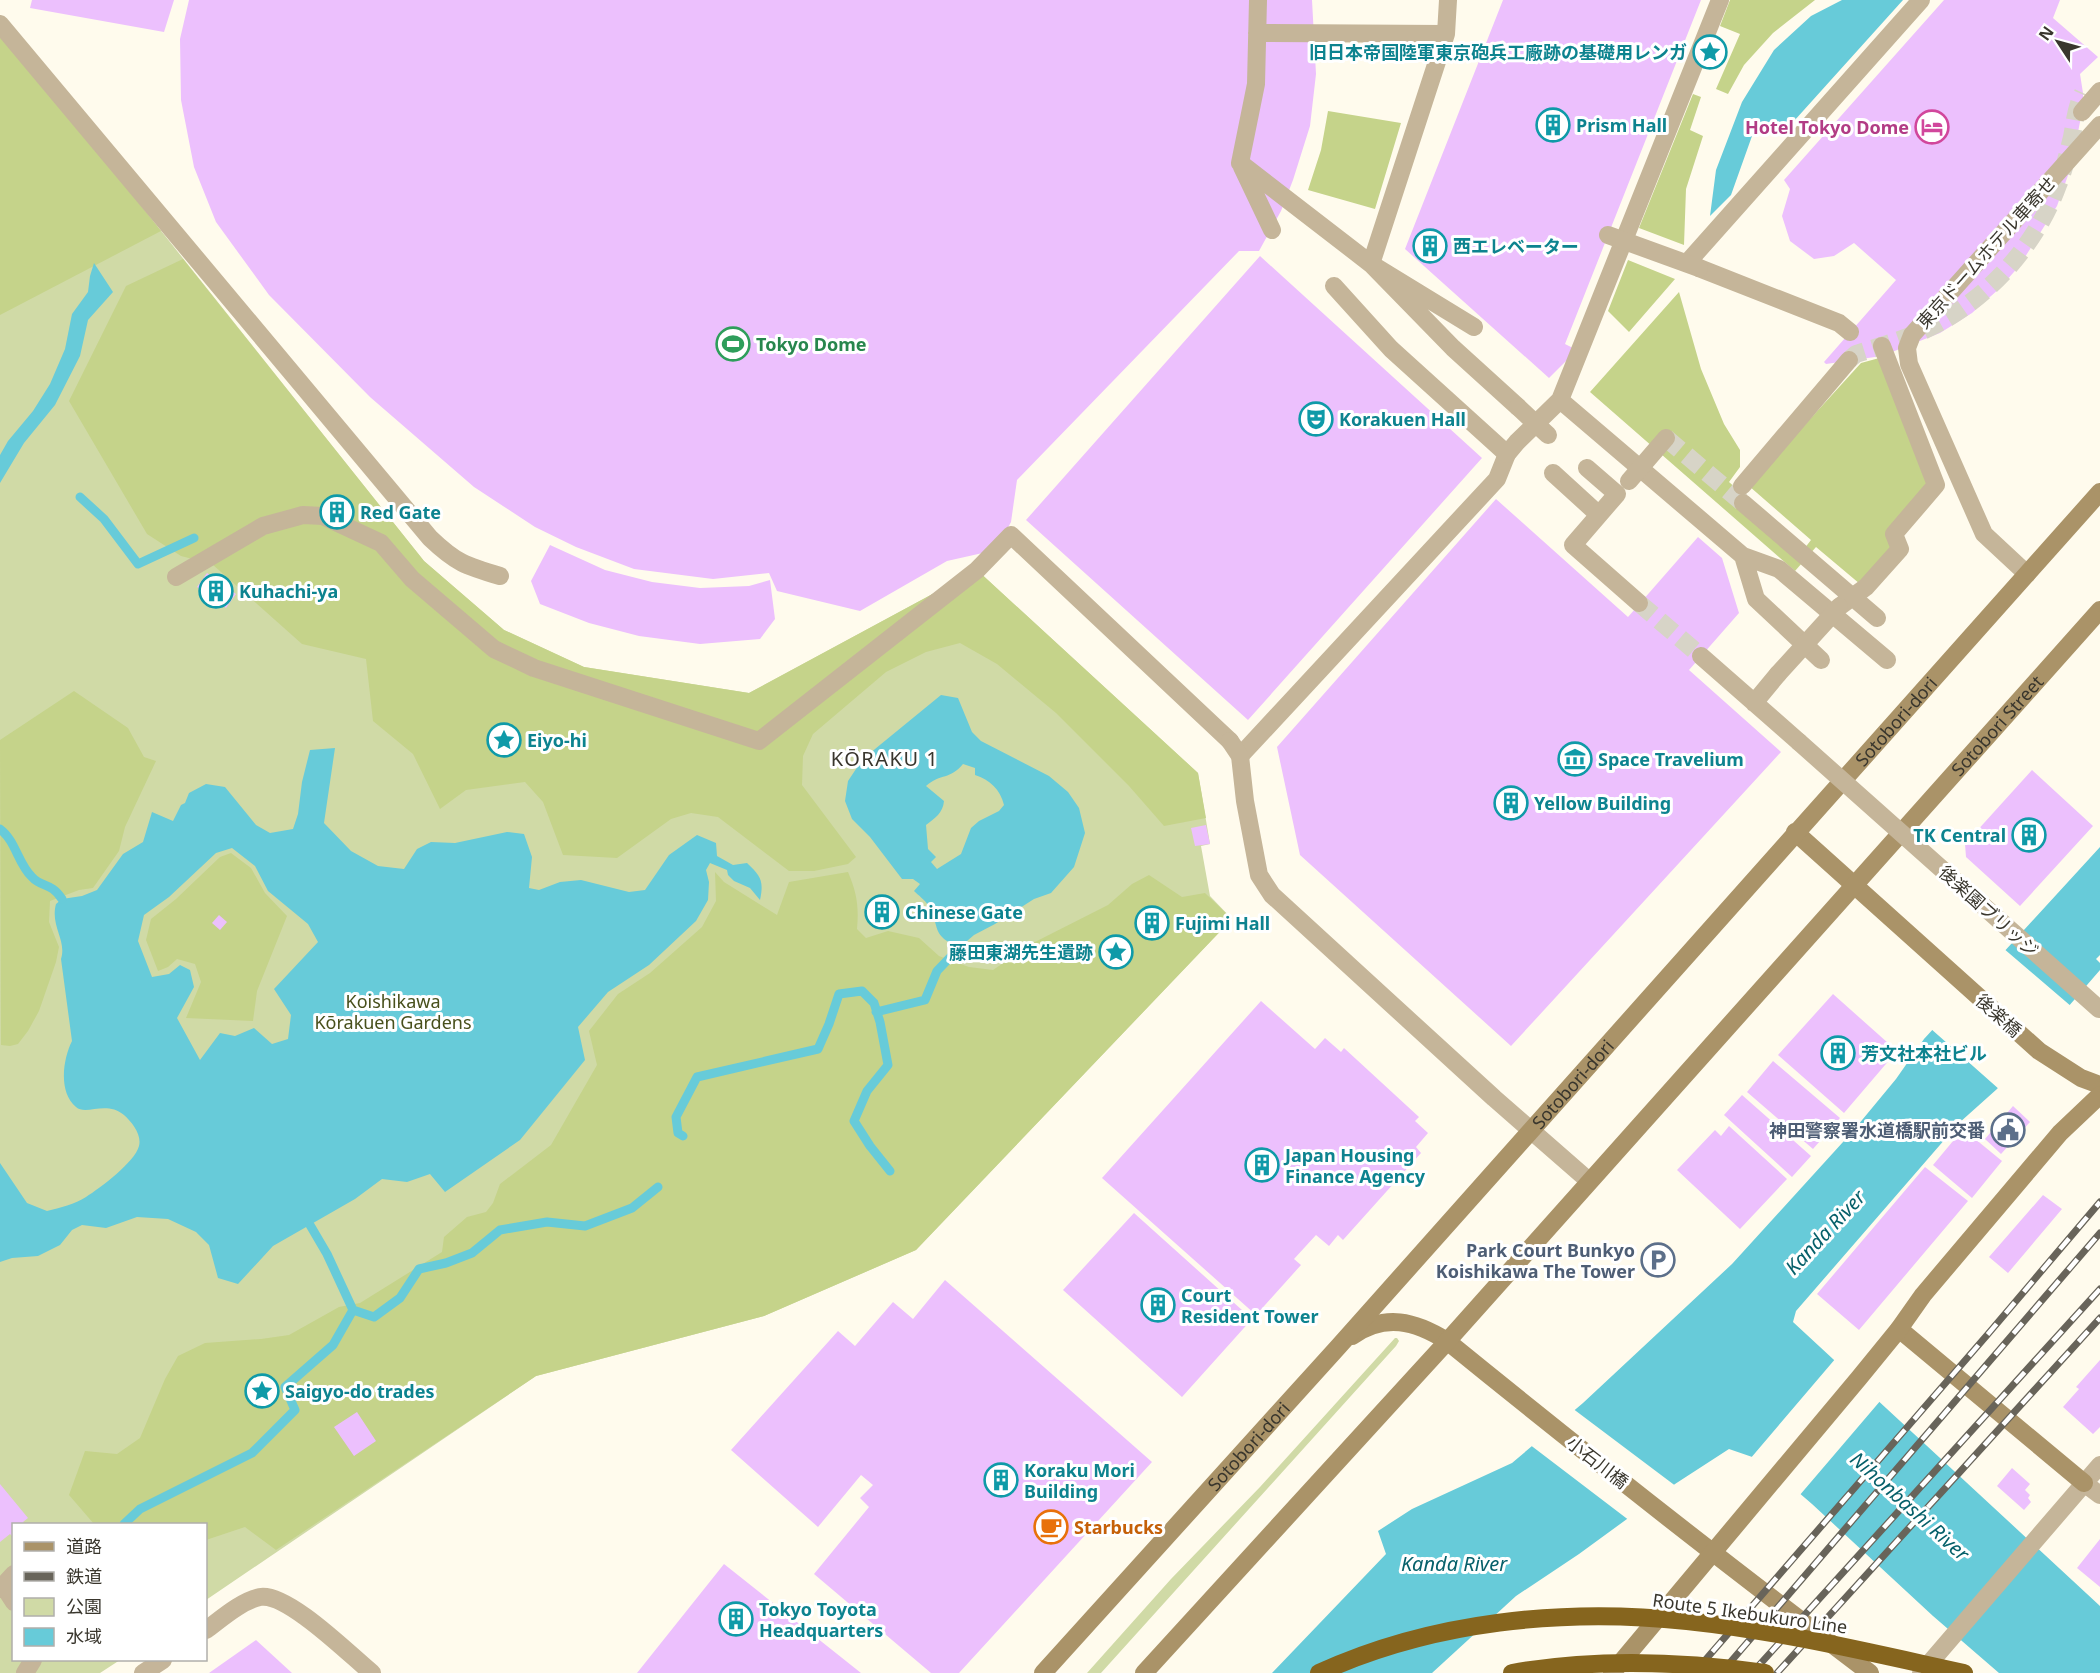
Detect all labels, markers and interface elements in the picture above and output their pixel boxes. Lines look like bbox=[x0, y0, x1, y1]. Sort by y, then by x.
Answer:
north arrow bbox=[2028, 12, 2088, 72]
text: N bbox=[2033, 21, 2059, 45]
place icon: 旧日本帝国陸軍東京砲兵工廠跡の基礎用レンガ bbox=[1692, 34, 1728, 70]
place label: 旧日本帝国陸軍東京砲兵工廠跡の基礎用レンガ bbox=[1309, 40, 1687, 64]
building icon: Prism Hall bbox=[1535, 107, 1571, 143]
hotel icon: Hotel Tokyo Dome bbox=[1914, 109, 1950, 145]
place label: Prism Hall bbox=[1576, 113, 1667, 137]
place label: Hotel Tokyo Dome bbox=[1745, 115, 1909, 139]
street label: 東京ドームホテル車寄せ bbox=[1911, 171, 2061, 333]
building icon: 西エレベーター bbox=[1412, 228, 1448, 264]
place label: 西エレベーター bbox=[1453, 234, 1579, 258]
sports icon: Tokyo Dome bbox=[715, 326, 751, 362]
place label: Tokyo Dome bbox=[756, 332, 866, 356]
theatre icon: Korakuen Hall bbox=[1298, 401, 1334, 437]
place label: Korakuen Hall bbox=[1339, 407, 1466, 431]
building icon: Red Gate bbox=[319, 494, 355, 530]
place label: Red Gate bbox=[360, 500, 441, 524]
building icon: Kuhachi-ya bbox=[198, 573, 234, 609]
place label: Kuhachi-ya bbox=[239, 579, 338, 603]
street label: Sotobori Street bbox=[1946, 670, 2049, 781]
street label: Sotobori-dori bbox=[1850, 671, 1942, 771]
place icon: Eiyo-hi bbox=[486, 722, 522, 758]
place label: Eiyo-hi bbox=[527, 728, 587, 752]
museum icon: Space Travelium bbox=[1557, 741, 1593, 777]
district label: KŌRAKU 1 bbox=[831, 745, 939, 772]
place label: Space Travelium bbox=[1598, 747, 1744, 771]
building icon: Yellow Building bbox=[1493, 785, 1529, 821]
place label: Yellow Building bbox=[1534, 791, 1671, 815]
building icon: TK Central bbox=[2011, 817, 2047, 853]
place label: TK Central bbox=[1913, 823, 2006, 847]
street label: 後楽園ブリッジ bbox=[1934, 860, 2044, 962]
building icon: Chinese Gate bbox=[864, 894, 900, 930]
place label: Chinese Gate bbox=[905, 900, 1023, 924]
building icon: Fujimi Hall bbox=[1134, 905, 1170, 941]
place label: Fujimi Hall bbox=[1175, 911, 1270, 935]
place icon: 藤田東湖先生遺跡 bbox=[1098, 934, 1134, 970]
place label: 藤田東湖先生遺跡 bbox=[949, 940, 1093, 964]
street label: 後楽橋 bbox=[1971, 988, 2027, 1042]
park label: Koishikawa Kōrakuen Gardens bbox=[314, 989, 472, 1034]
street label: Sotobori-dori bbox=[1526, 1034, 1619, 1134]
building icon: 芳文社本社ビル bbox=[1820, 1035, 1856, 1071]
place label: 芳文社本社ビル bbox=[1861, 1041, 1987, 1065]
public building icon: 神田警察署水道橋駅前交番 bbox=[1990, 1112, 2026, 1148]
place label: 神田警察署水道橋駅前交番 bbox=[1769, 1118, 1985, 1142]
place label: Japan Housing Finance Agency bbox=[1283, 1143, 1426, 1188]
building icon: Japan Housing Finance Agency bbox=[1244, 1147, 1280, 1183]
water label: Kanda River bbox=[1779, 1183, 1872, 1280]
place label: Park Court Bunkyo Koishikawa The Tower bbox=[1436, 1238, 1635, 1283]
parking icon: Park Court Bunkyo Koishikawa The Tower bbox=[1640, 1242, 1676, 1278]
place label: Court Resident Tower bbox=[1181, 1283, 1319, 1328]
building icon: Court Resident Tower bbox=[1140, 1287, 1176, 1323]
place icon: Saigyo-do trades bbox=[244, 1373, 280, 1409]
place label: Saigyo-do trades bbox=[285, 1379, 435, 1403]
street label: Sotobori-dori bbox=[1202, 1397, 1295, 1496]
street label: 小石川橋 bbox=[1562, 1430, 1634, 1494]
water label: Nihonbashi River bbox=[1845, 1445, 1976, 1567]
place label: Koraku Mori Building bbox=[1024, 1458, 1135, 1503]
building icon: Koraku Mori Building bbox=[983, 1462, 1019, 1498]
cafe icon: Starbucks bbox=[1033, 1509, 1069, 1545]
place label: Starbucks bbox=[1074, 1515, 1163, 1539]
legend bbox=[12, 1523, 207, 1661]
text: 道路 bbox=[66, 1534, 102, 1558]
water label: Kanda River bbox=[1401, 1550, 1508, 1577]
text: 鉄道 bbox=[66, 1564, 102, 1588]
street label: Route 5 Ikebukuro Line bbox=[1651, 1587, 1849, 1639]
text: 公園 bbox=[66, 1594, 102, 1618]
place label: Tokyo Toyota Headquarters bbox=[759, 1597, 883, 1642]
building icon: Tokyo Toyota Headquarters bbox=[718, 1601, 754, 1637]
text: 水域 bbox=[66, 1624, 102, 1648]

